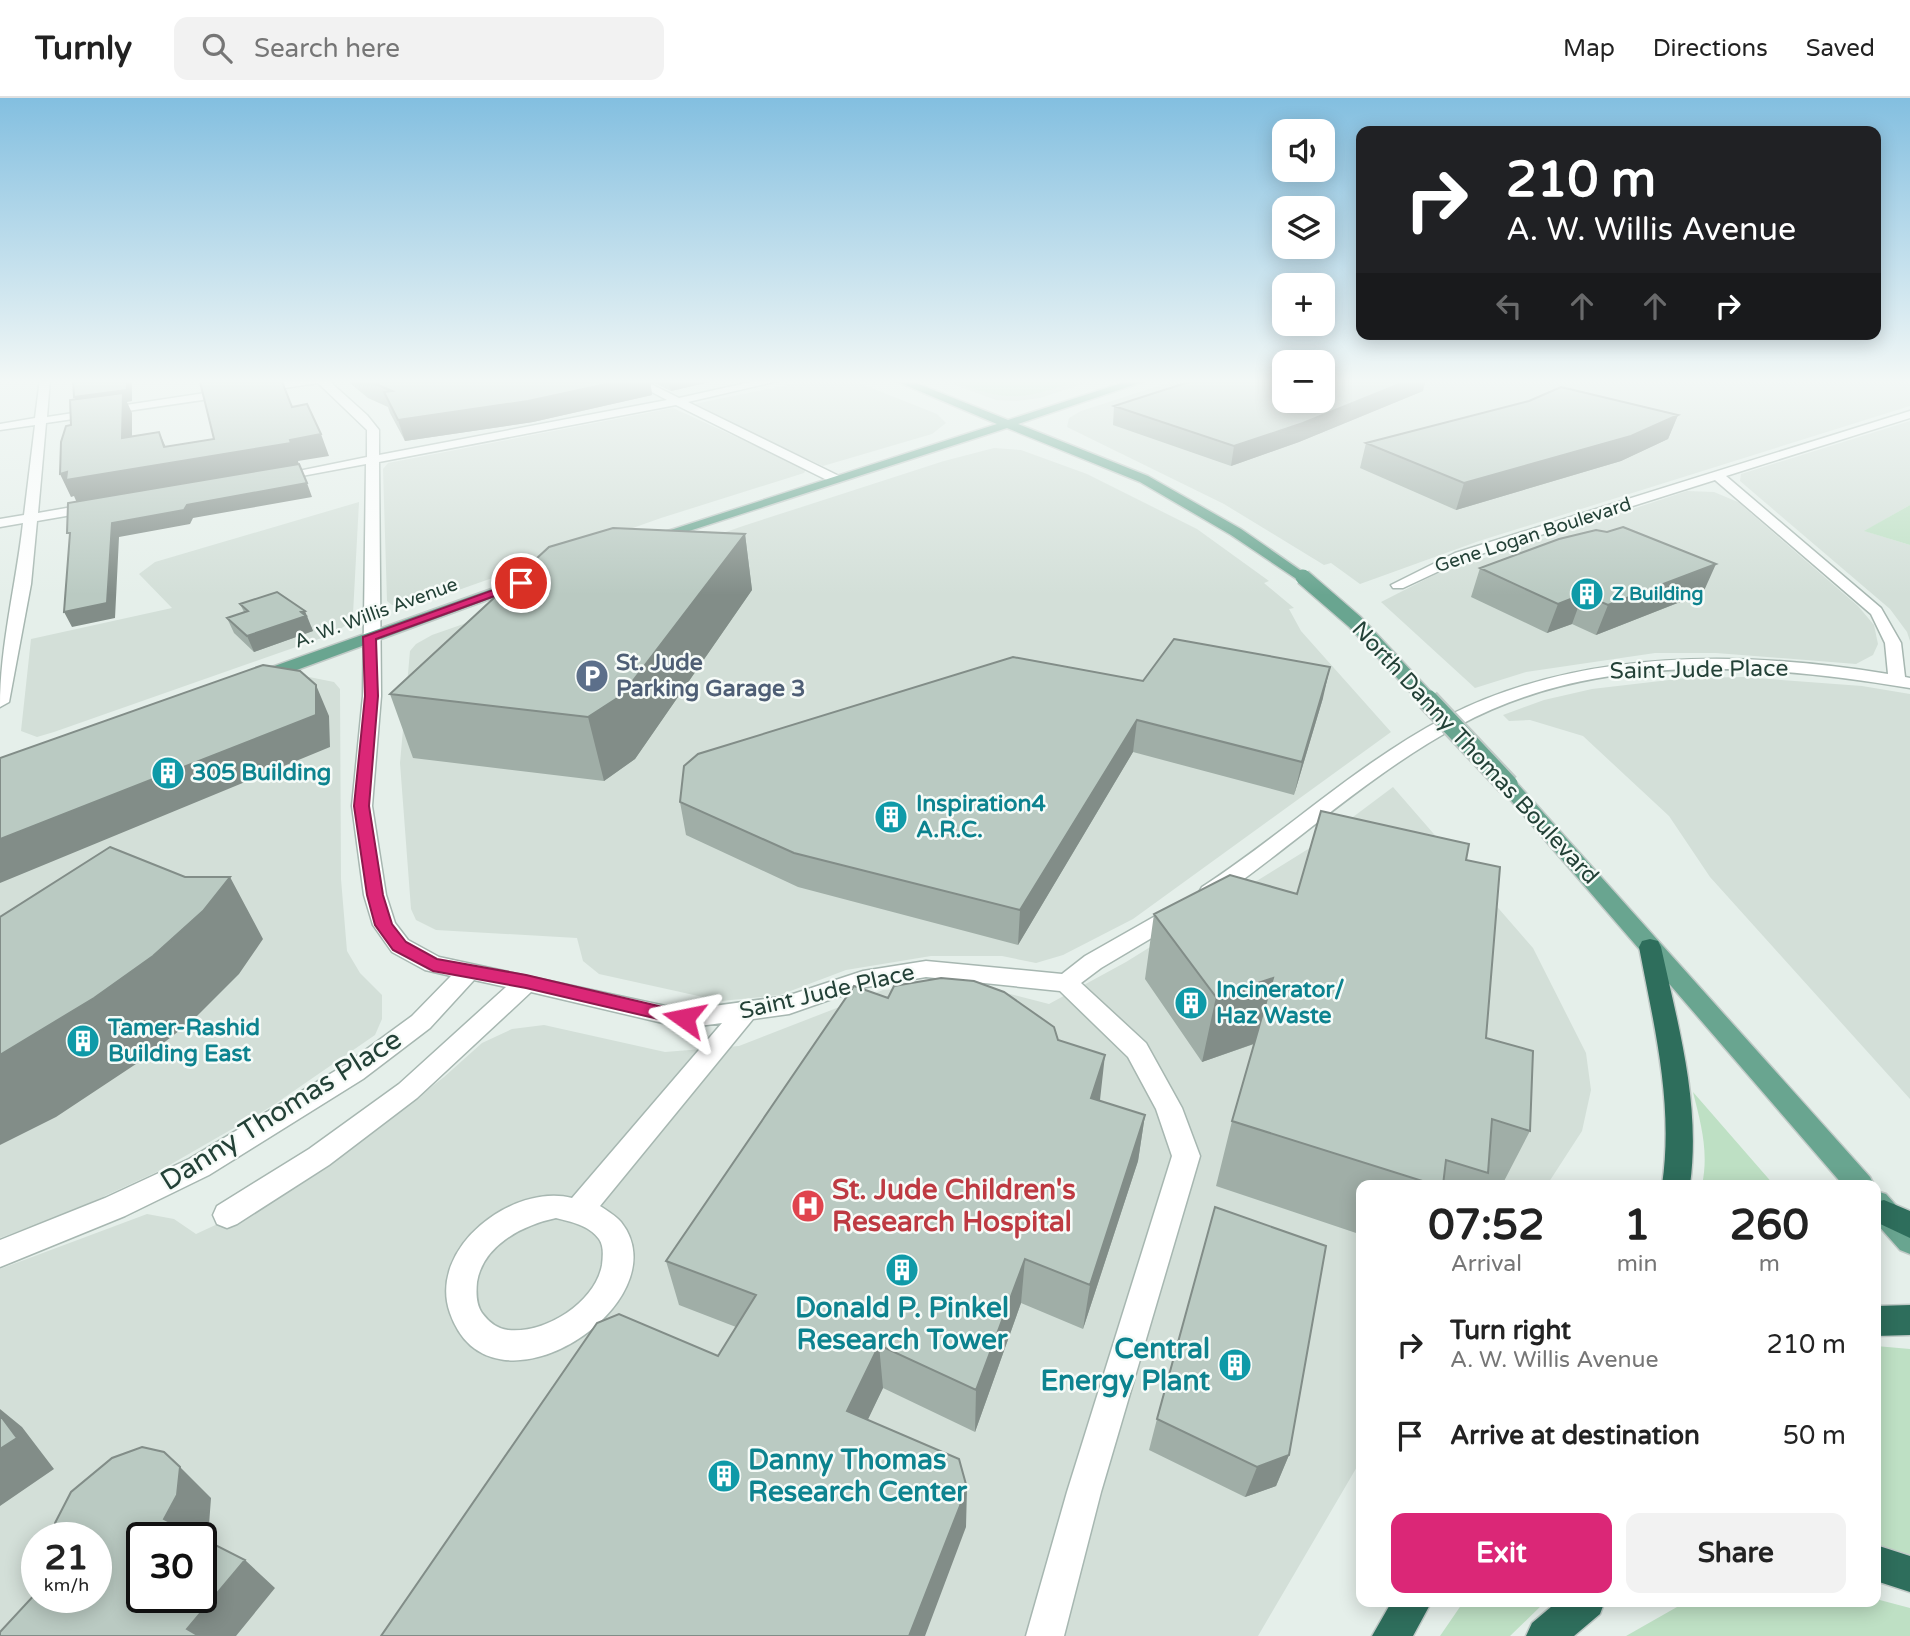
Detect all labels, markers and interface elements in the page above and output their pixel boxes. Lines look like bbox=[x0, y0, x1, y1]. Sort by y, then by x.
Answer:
search box bbox=[174, 17, 664, 80]
text: Turnly bbox=[35, 29, 132, 68]
icon: search bbox=[198, 29, 236, 67]
text: Search here bbox=[254, 33, 400, 64]
text: Map bbox=[1563, 34, 1615, 63]
text: Directions bbox=[1653, 34, 1768, 63]
text: Saved bbox=[1806, 34, 1875, 63]
map controls bbox=[1272, 119, 1335, 413]
button: sound bbox=[1272, 119, 1335, 182]
text: 210 m bbox=[1506, 151, 1656, 210]
icon: right bbox=[1391, 154, 1482, 245]
button: layers bbox=[1272, 196, 1335, 259]
text: A. W. Willis Avenue bbox=[1506, 211, 1796, 249]
button: + bbox=[1272, 273, 1335, 336]
icon: left bbox=[1490, 287, 1528, 325]
icon: ahead bbox=[1563, 287, 1601, 325]
icon: ahead bbox=[1636, 287, 1674, 325]
icon: right bbox=[1709, 287, 1747, 325]
button: − bbox=[1272, 350, 1335, 413]
street label: Gene Logan Boulevard bbox=[1432, 493, 1634, 577]
pin bbox=[491, 553, 551, 613]
icon: arrive bbox=[502, 564, 540, 602]
street label: A. W. Willis Avenue bbox=[291, 573, 461, 653]
building icon: Z Building bbox=[1568, 575, 1606, 613]
place label: Z Building bbox=[1612, 583, 1703, 606]
street label: North Danny Thomas Boulevard bbox=[1346, 616, 1604, 890]
place label: St. Jude Parking Garage 3 bbox=[616, 649, 805, 703]
street label: Saint Jude Place bbox=[1609, 654, 1789, 686]
parking icon: St. Jude Parking Garage 3 bbox=[573, 657, 611, 695]
building icon: 305 Building bbox=[149, 754, 187, 792]
place label: 305 Building bbox=[192, 759, 331, 787]
place label: Inspiration4 A.R.C. bbox=[916, 790, 1047, 844]
building icon: Inspiration4 A.R.C. bbox=[872, 798, 910, 836]
street label: Saint Jude Place bbox=[737, 958, 917, 1026]
place label: Incinerator/ Haz Waste bbox=[1216, 976, 1344, 1030]
position arrow bbox=[647, 981, 721, 1055]
building icon: Incinerator/ Haz Waste bbox=[1172, 984, 1210, 1022]
place label: Tamer-Rashid Building East bbox=[107, 1014, 260, 1068]
building icon: Tamer-Rashid Building East bbox=[64, 1022, 102, 1060]
street label: Danny Thomas Place bbox=[154, 1022, 408, 1198]
place label: St. Jude Children's Research Hospital bbox=[832, 1173, 1076, 1239]
hospital icon: St. Jude Children's Research Hospital bbox=[789, 1187, 827, 1225]
text: 07:52 bbox=[1428, 1200, 1545, 1251]
text: 1 bbox=[1624, 1200, 1650, 1251]
text: 260 bbox=[1730, 1200, 1809, 1251]
text: Arrival bbox=[1451, 1250, 1522, 1278]
text: min bbox=[1617, 1250, 1658, 1278]
text: m bbox=[1759, 1250, 1780, 1278]
building icon: Donald P. Pinkel Research Tower bbox=[883, 1251, 921, 1289]
place label: Donald P. Pinkel Research Tower bbox=[795, 1291, 1009, 1357]
text: Turn right bbox=[1450, 1315, 1571, 1346]
icon: right bbox=[1391, 1326, 1429, 1364]
text: 210 m bbox=[1766, 1329, 1846, 1360]
place label: Central Energy Plant bbox=[1040, 1332, 1210, 1398]
building icon: Central Energy Plant bbox=[1216, 1346, 1254, 1384]
text: A. W. Willis Avenue bbox=[1450, 1346, 1658, 1374]
icon: arrive bbox=[1391, 1417, 1429, 1455]
text: Arrive at destination bbox=[1450, 1420, 1700, 1451]
text: 50 m bbox=[1783, 1420, 1846, 1451]
place label: Danny Thomas Research Center bbox=[748, 1443, 968, 1509]
building icon: Danny Thomas Research Center bbox=[705, 1457, 743, 1495]
button: Exit bbox=[1391, 1513, 1612, 1593]
button: Share bbox=[1626, 1513, 1846, 1593]
speed limit sign: 30 bbox=[126, 1522, 217, 1613]
text: 21 bbox=[45, 1537, 88, 1579]
text: km/h bbox=[44, 1574, 89, 1596]

